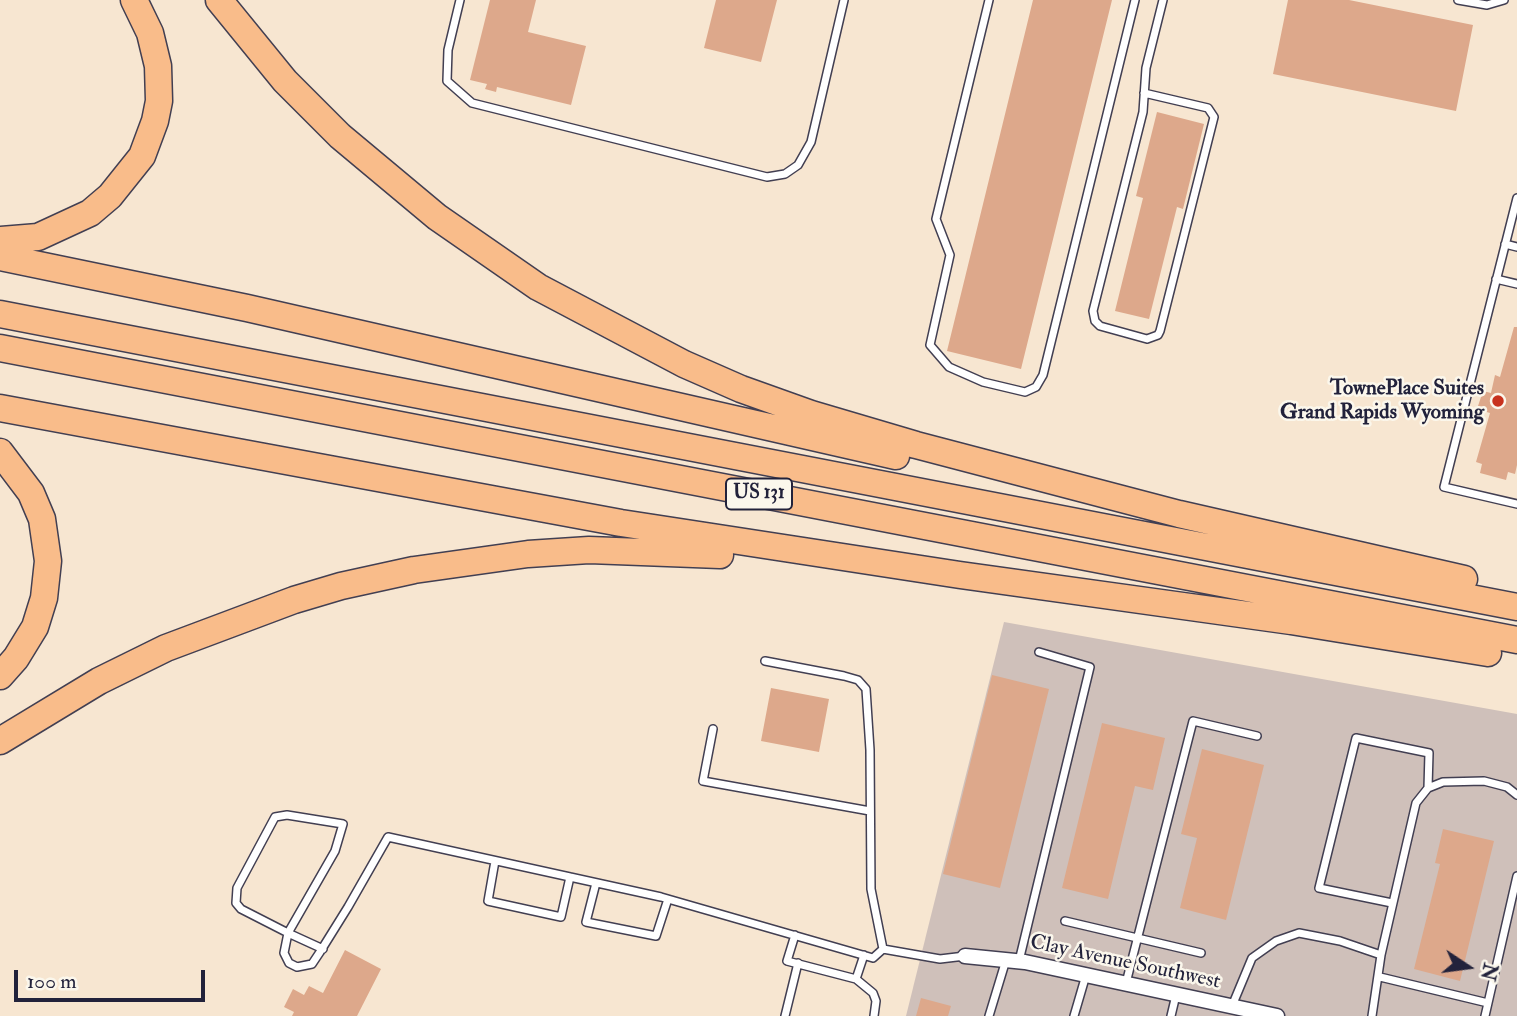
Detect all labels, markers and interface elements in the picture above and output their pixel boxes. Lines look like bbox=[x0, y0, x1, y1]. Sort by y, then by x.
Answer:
place label: TownePlace Suites Grand Rapids Wyoming bbox=[1280, 376, 1484, 426]
marker: TownePlace Suites Grand Rapids Wyoming bbox=[1490, 393, 1506, 409]
road number: US 131 bbox=[726, 478, 792, 509]
street label: Clay Avenue Southwest bbox=[1028, 931, 1222, 995]
north arrow bbox=[1433, 932, 1503, 1002]
scale bar bbox=[18, 956, 208, 1000]
text: N bbox=[1475, 961, 1502, 983]
text: 100 m bbox=[27, 968, 77, 995]

